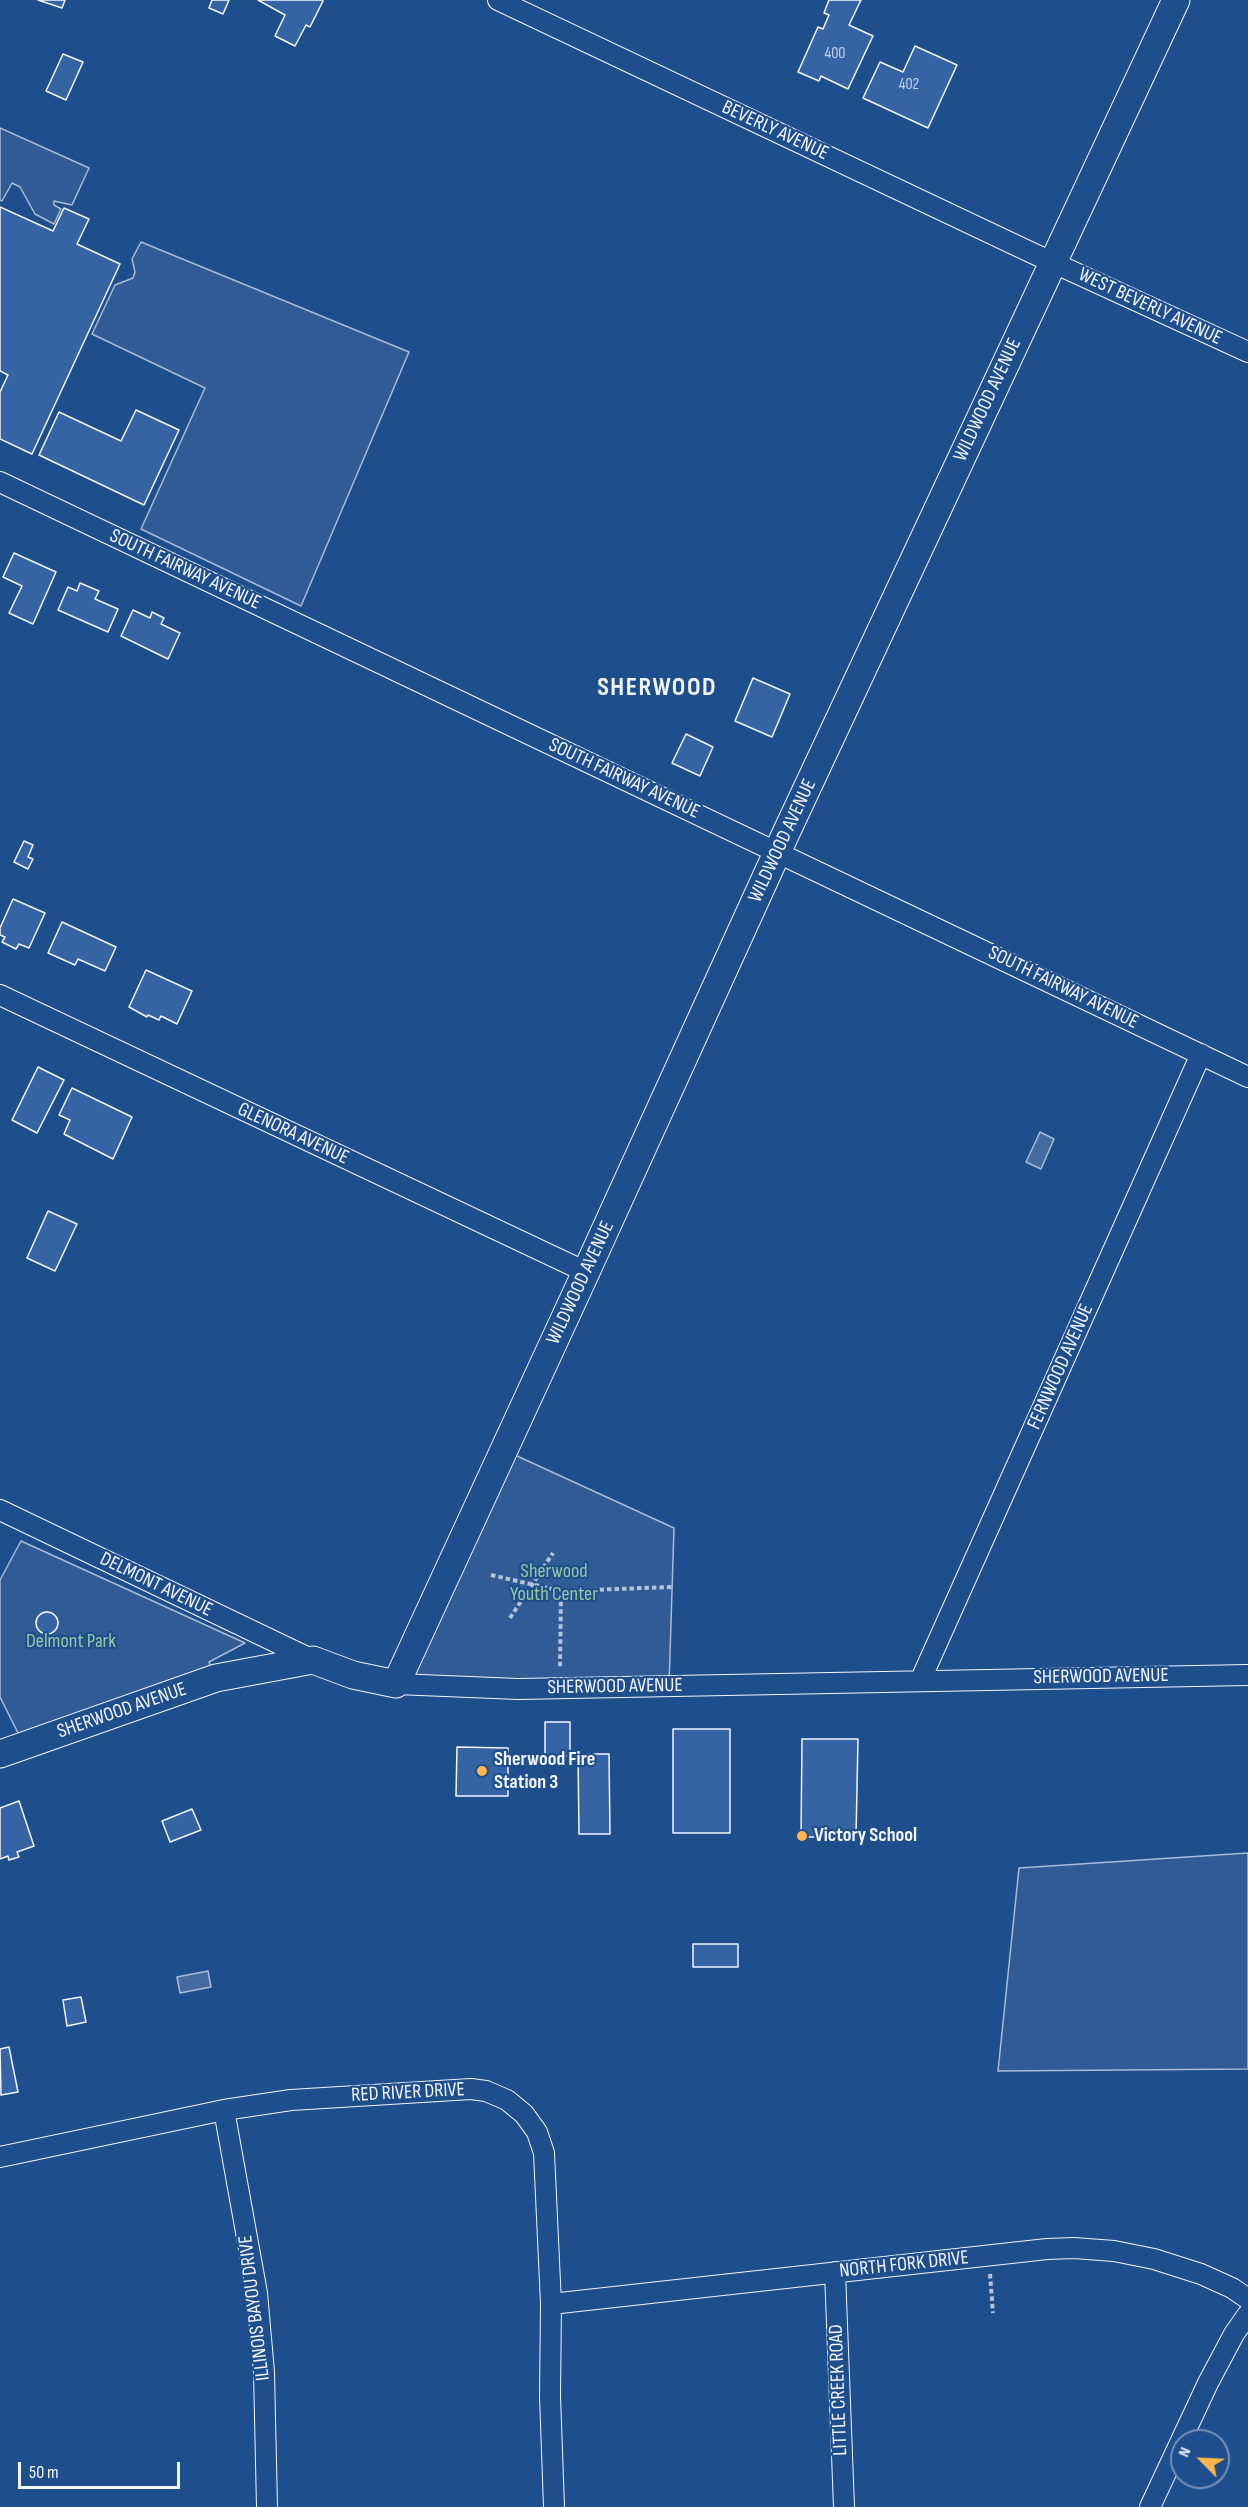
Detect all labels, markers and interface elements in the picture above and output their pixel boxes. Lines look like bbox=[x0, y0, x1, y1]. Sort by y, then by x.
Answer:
house number: 400 bbox=[825, 44, 845, 64]
house number: 402 bbox=[899, 75, 919, 95]
street label: BEVERLY AVENUE bbox=[718, 96, 832, 166]
street label: WEST BEVERLY AVENUE bbox=[1074, 263, 1226, 351]
street label: WILDWOOD AVENUE bbox=[949, 334, 1027, 466]
street label: SOUTH FAIRWAY AVENUE bbox=[106, 524, 264, 616]
district label: SHERWOOD bbox=[597, 672, 717, 704]
street label: SOUTH FAIRWAY AVENUE bbox=[545, 733, 703, 825]
street label: WILDWOOD AVENUE bbox=[744, 775, 822, 907]
street label: SOUTH FAIRWAY AVENUE bbox=[984, 941, 1142, 1035]
street label: GLENORA AVENUE bbox=[234, 1098, 352, 1170]
street label: WILDWOOD AVENUE bbox=[542, 1217, 620, 1349]
street label: FERNWOOD AVENUE bbox=[1023, 1301, 1099, 1433]
street label: DELMONT AVENUE bbox=[96, 1547, 216, 1623]
park label: Sherwood Youth Center bbox=[510, 1560, 598, 1607]
park label: Delmont Park bbox=[26, 1630, 116, 1654]
street label: SHERWOOD AVENUE bbox=[1033, 1664, 1169, 1690]
street label: SHERWOOD AVENUE bbox=[547, 1674, 683, 1700]
street label: SHERWOOD AVENUE bbox=[54, 1678, 190, 1744]
place label: Sherwood Fire Station 3 bbox=[494, 1748, 595, 1795]
marker: Sherwood Fire Station 3 bbox=[475, 1764, 489, 1778]
place label: Victory School bbox=[814, 1824, 917, 1848]
marker: Victory School bbox=[795, 1829, 809, 1843]
street label: RED RIVER DRIVE bbox=[351, 2078, 465, 2108]
street label: ILLINOIS BAYOU DRIVE bbox=[234, 2234, 276, 2382]
street label: NORTH FORK DRIVE bbox=[838, 2246, 970, 2284]
street label: LITTLE CREEK ROAD bbox=[825, 2324, 853, 2456]
north arrow bbox=[1170, 2429, 1230, 2489]
text: N bbox=[1175, 2445, 1195, 2460]
scale bar bbox=[21, 2450, 183, 2488]
text: 50 m bbox=[29, 2462, 59, 2483]

